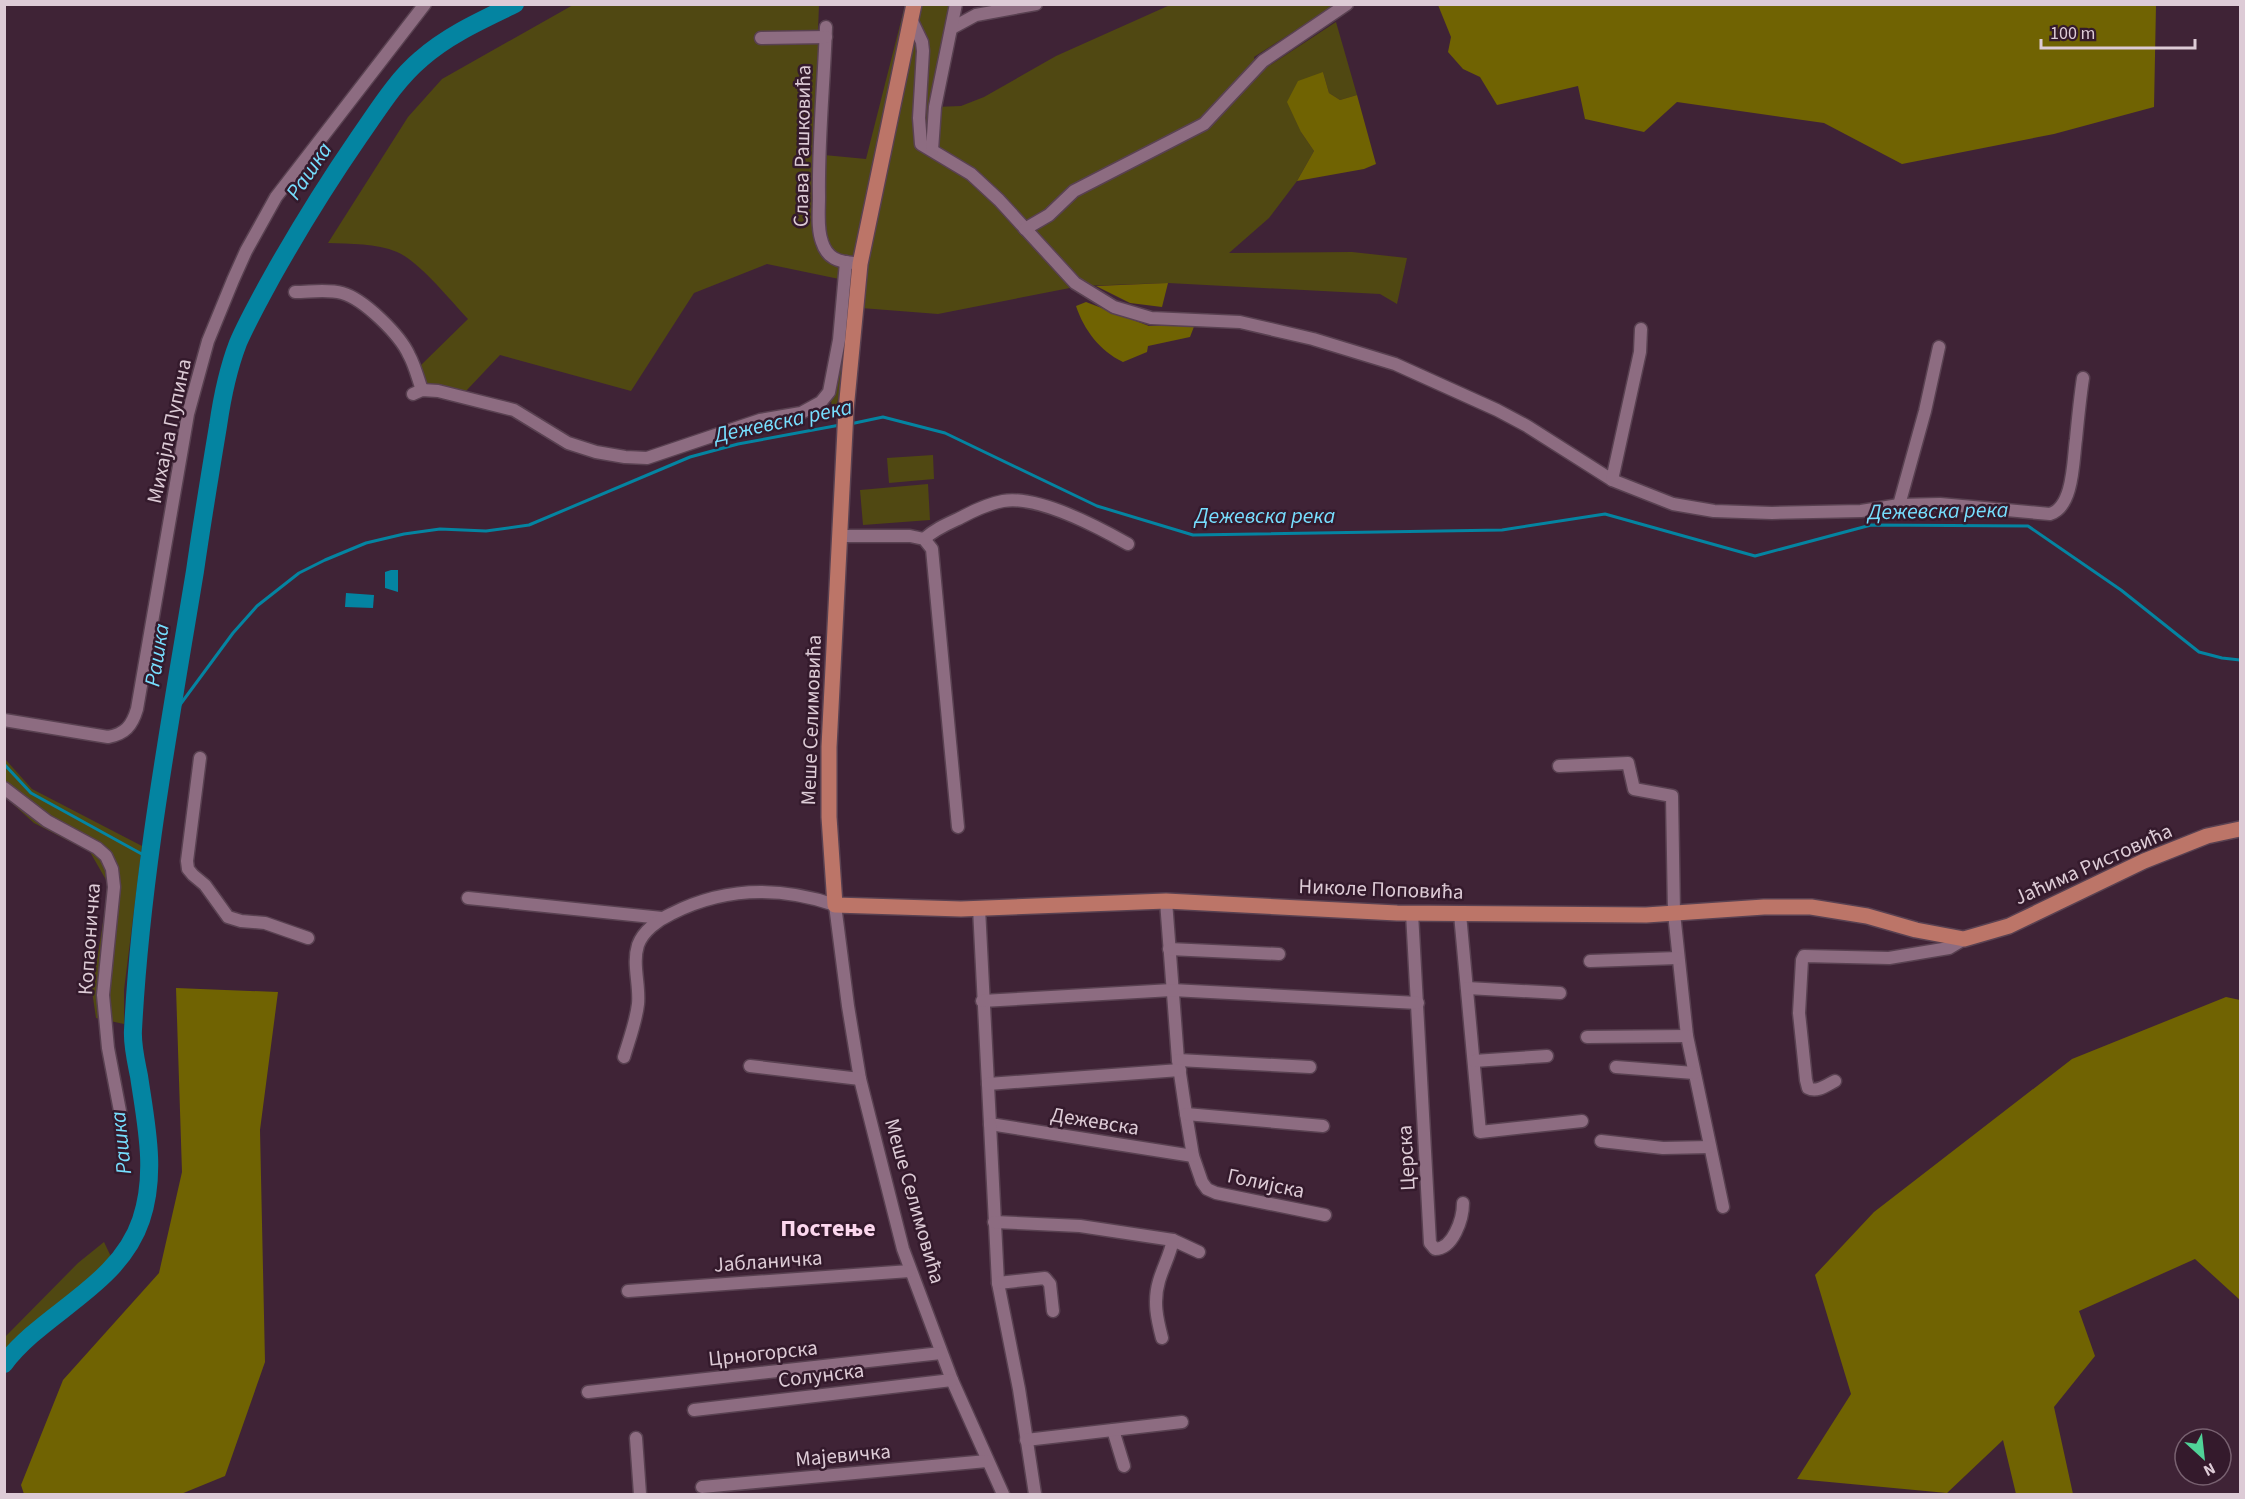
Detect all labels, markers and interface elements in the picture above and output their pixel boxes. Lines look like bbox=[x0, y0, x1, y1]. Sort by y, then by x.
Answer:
scale bar bbox=[2041, 12, 2196, 50]
text: 100 m bbox=[2050, 21, 2095, 46]
street label: Слава Рашковића bbox=[786, 65, 818, 227]
water label: Рашка bbox=[278, 136, 340, 206]
street label: Михајла Пупина bbox=[139, 356, 199, 506]
water label: Дежевска река bbox=[709, 391, 855, 452]
water label: Дежевска река bbox=[1865, 494, 2009, 528]
water label: Дежевска река bbox=[1193, 500, 1336, 532]
water label: Рашка bbox=[136, 621, 178, 689]
street label: Меше Селимовића bbox=[793, 634, 829, 806]
street label: Јаћима Ристовића bbox=[2009, 816, 2177, 912]
street label: Николе Поповића bbox=[1298, 871, 1464, 907]
street label: Копаоничка bbox=[70, 882, 108, 996]
street label: Дежевска bbox=[1049, 1099, 1141, 1143]
water label: Рашка bbox=[102, 1110, 140, 1176]
street label: Меше Селимовића bbox=[877, 1115, 953, 1287]
street label: Церска bbox=[1389, 1124, 1423, 1192]
street label: Голијска bbox=[1225, 1160, 1307, 1206]
district label: Постење bbox=[780, 1211, 876, 1246]
street label: Јабланичка bbox=[713, 1242, 823, 1280]
street label: Црногорска bbox=[707, 1332, 819, 1374]
street label: Солунска bbox=[776, 1355, 866, 1395]
north arrow bbox=[2173, 1427, 2233, 1487]
street label: Мајевичка bbox=[794, 1436, 892, 1474]
text: N bbox=[2200, 1457, 2219, 1482]

